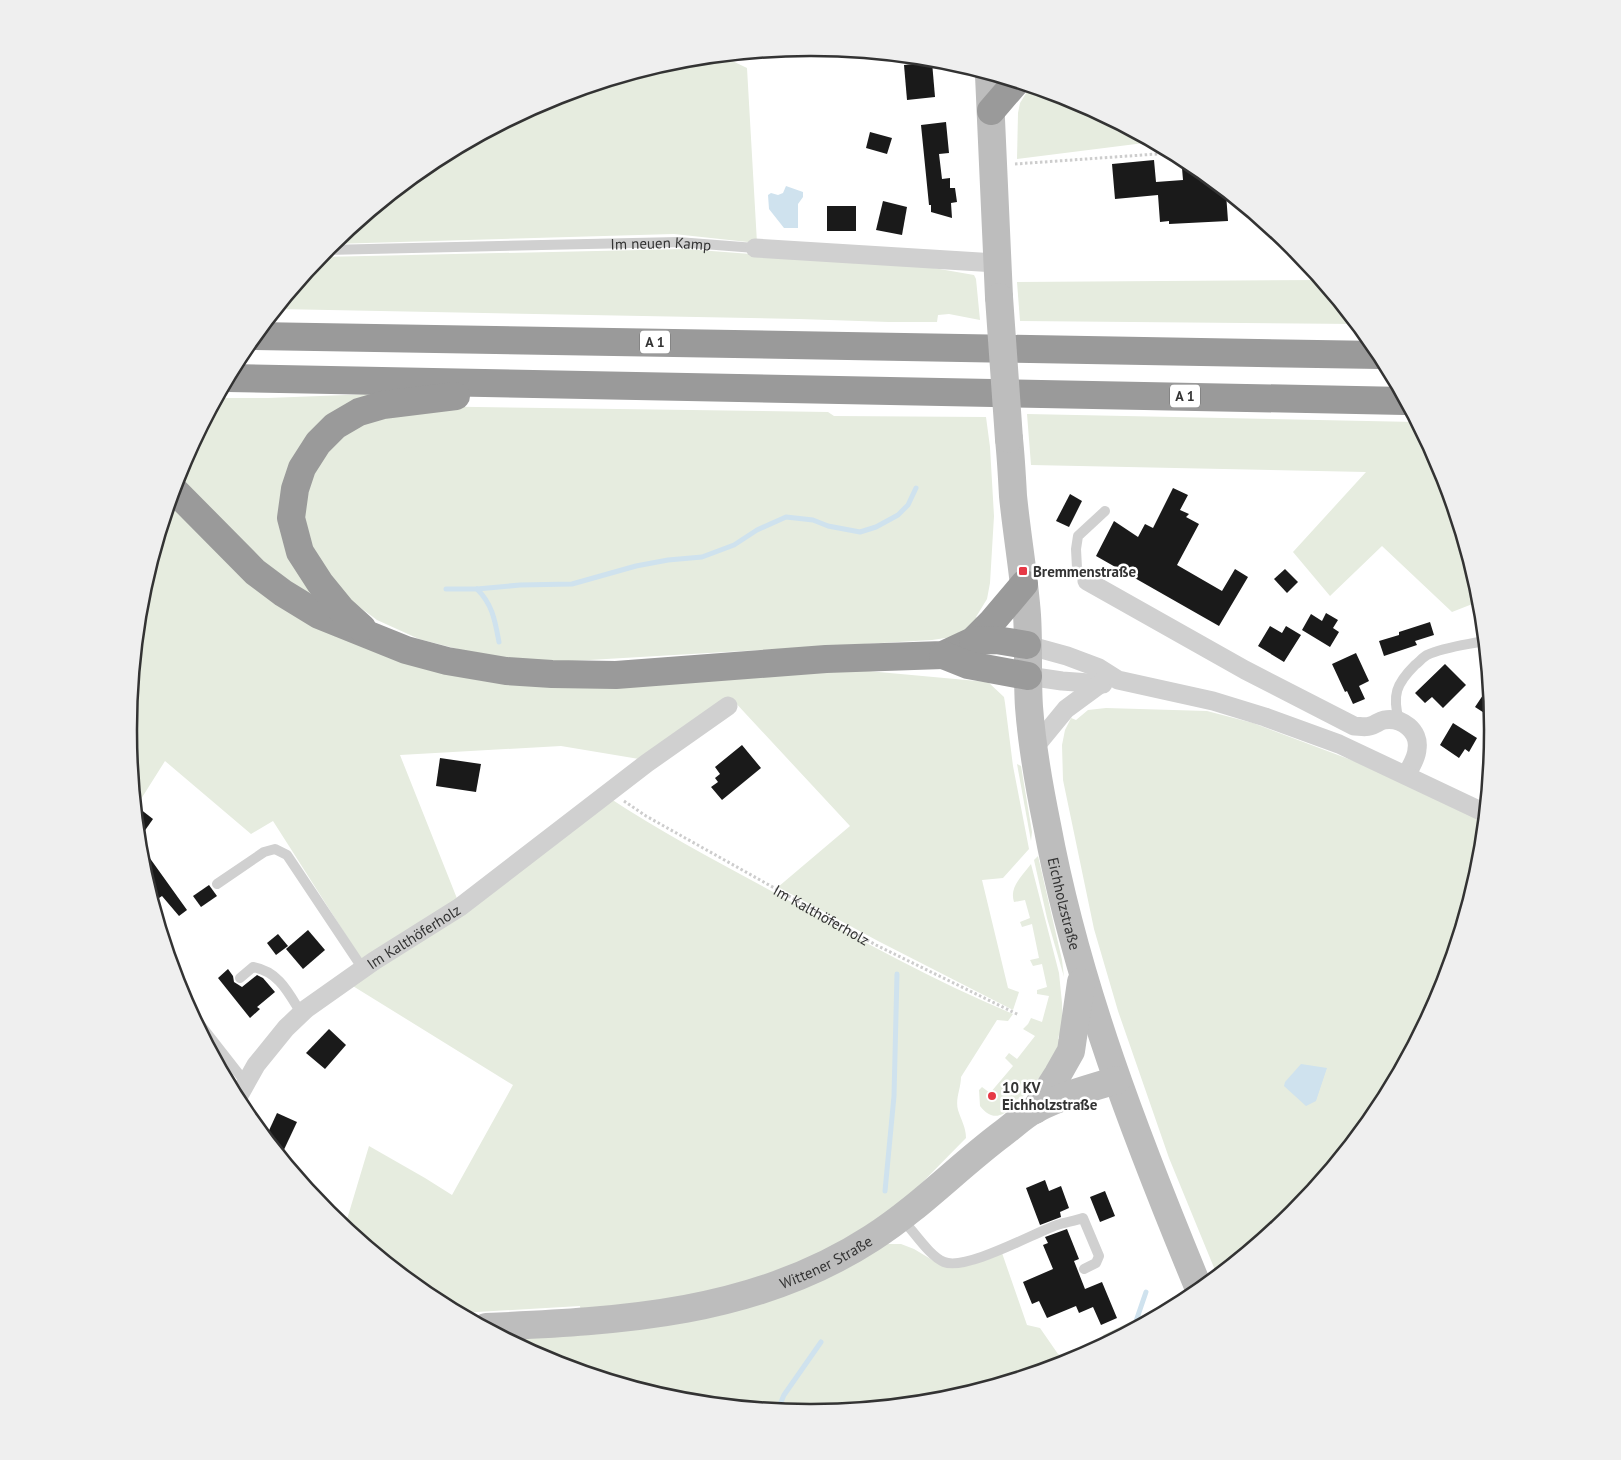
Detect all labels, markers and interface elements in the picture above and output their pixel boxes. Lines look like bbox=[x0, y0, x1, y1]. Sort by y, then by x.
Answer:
street label: Im neuen Kamp bbox=[610, 232, 712, 254]
road number: A 1 bbox=[640, 331, 670, 354]
road number: A 1 bbox=[1170, 384, 1200, 408]
place label: Bremmenstraße bbox=[1033, 562, 1136, 581]
marker: Bremmenstraße bbox=[1017, 565, 1029, 577]
street label: Eichholzstraße bbox=[1044, 855, 1085, 952]
street label: Im Kalthöferholz bbox=[770, 880, 873, 949]
street label: Im Kalthöferholz bbox=[363, 900, 464, 973]
place label: 10 KV Eichholzstraße bbox=[1002, 1078, 1098, 1114]
marker: 10 KV Eichholzstraße bbox=[986, 1090, 998, 1102]
street label: Wittener Straße bbox=[777, 1231, 876, 1293]

